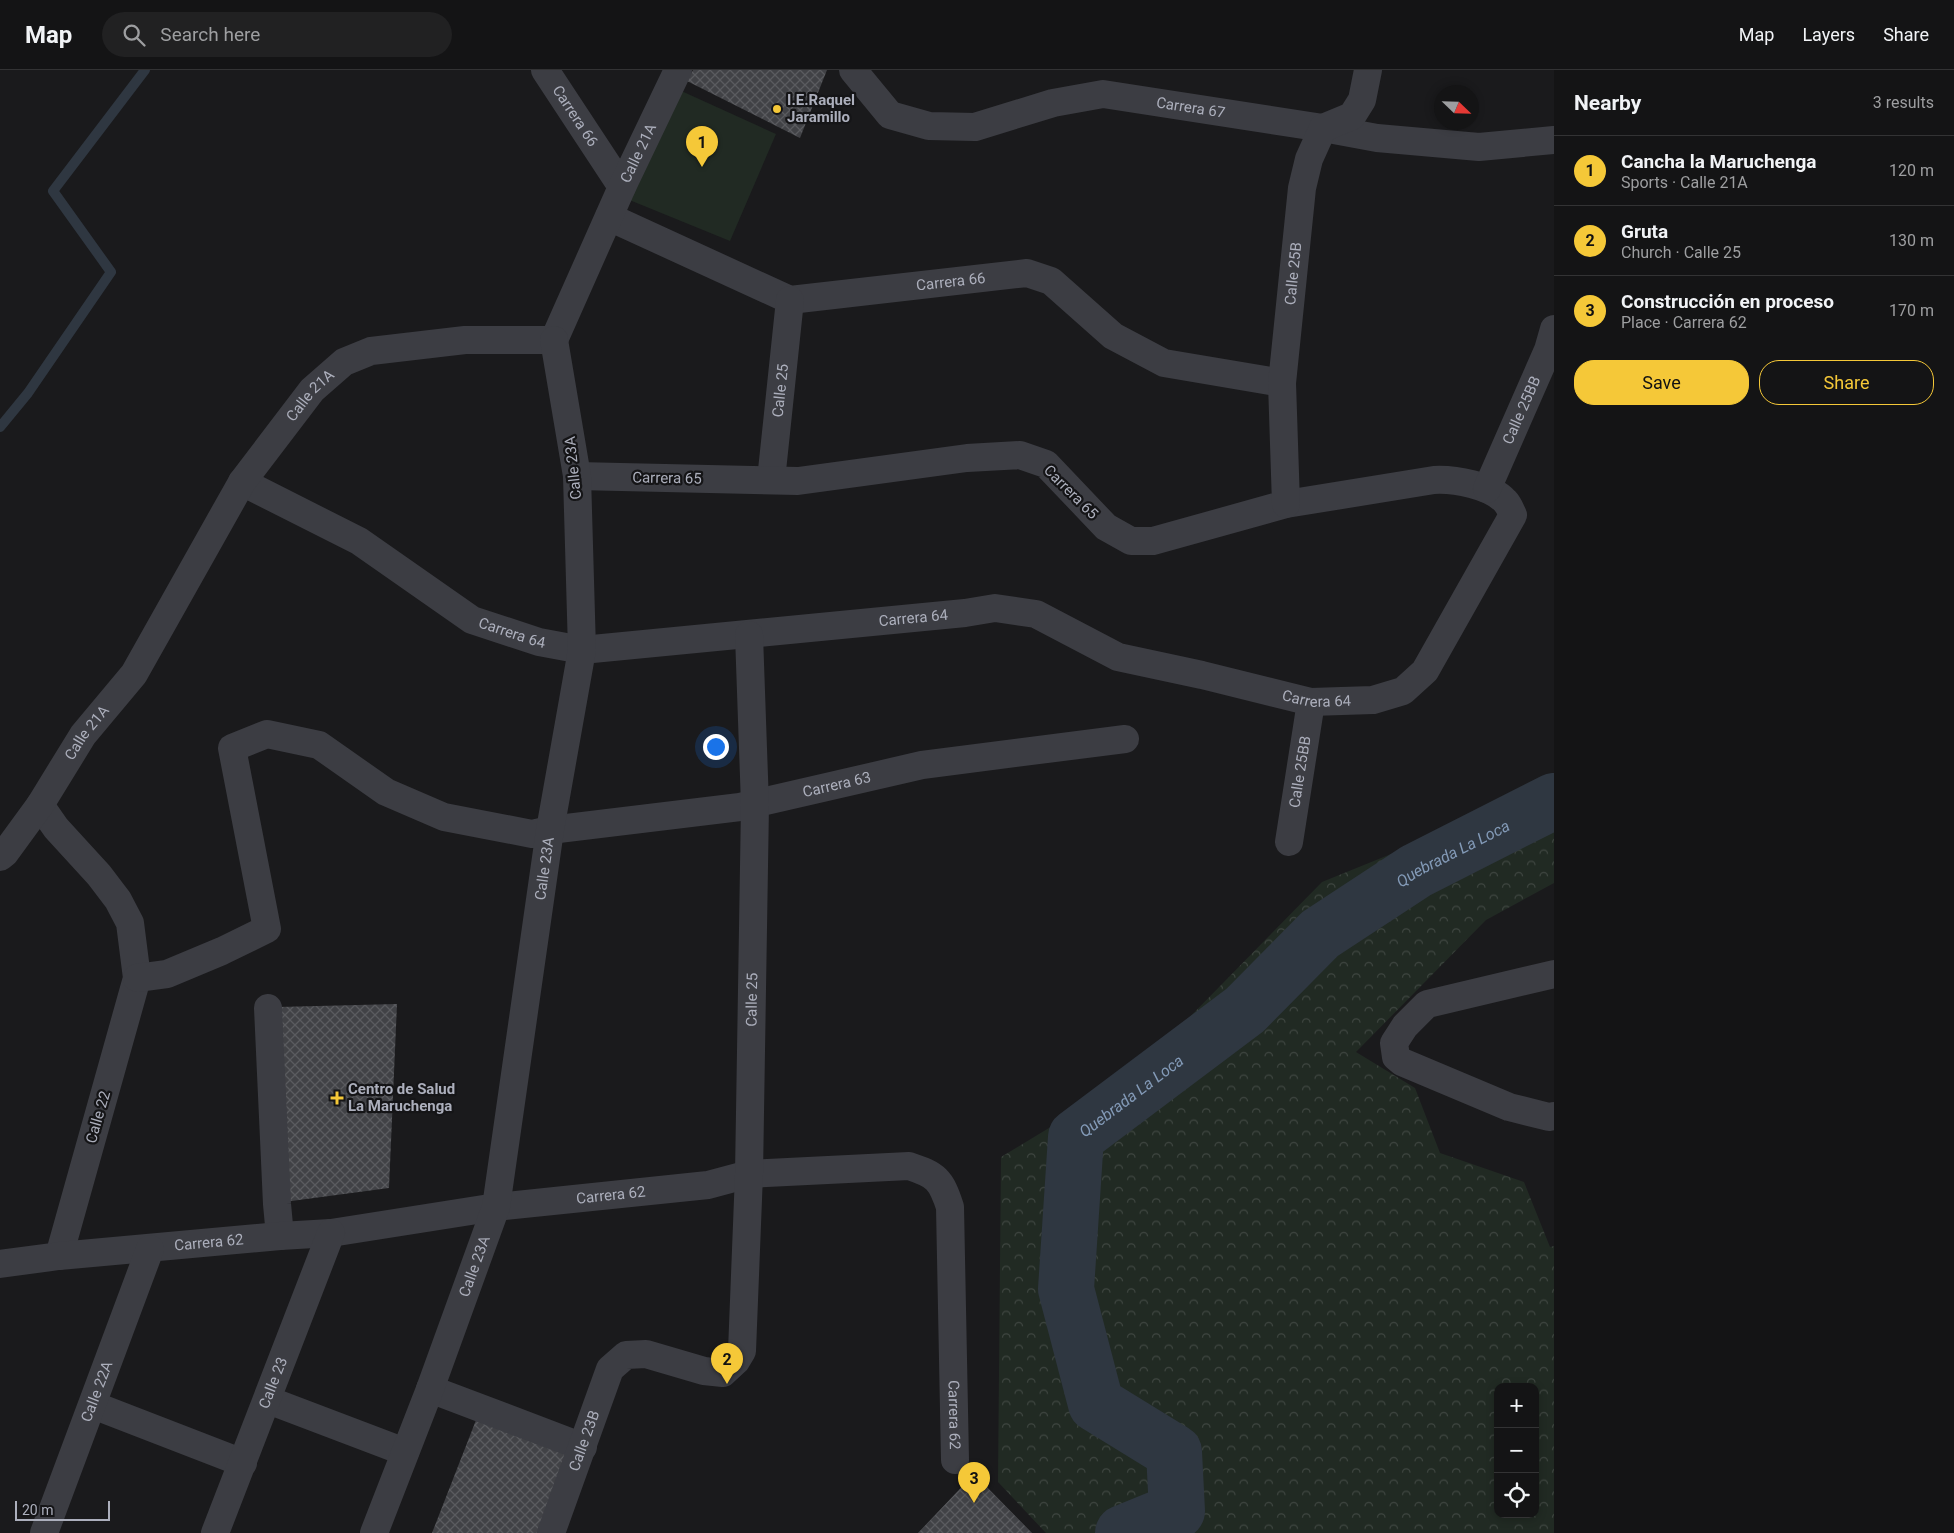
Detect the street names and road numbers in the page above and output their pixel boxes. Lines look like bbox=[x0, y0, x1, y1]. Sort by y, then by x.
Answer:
street label: Carrera 66 bbox=[549, 82, 602, 150]
street label: Carrera 67 bbox=[1155, 93, 1226, 122]
street label: Calle 21A bbox=[616, 120, 660, 186]
street label: Calle 25B bbox=[1281, 241, 1305, 306]
street label: Carrera 66 bbox=[915, 269, 986, 295]
street label: Calle 25 bbox=[769, 363, 792, 418]
street label: Calle 21A bbox=[282, 366, 338, 425]
street label: Calle 25BB bbox=[1499, 373, 1544, 447]
street label: Calle 23A bbox=[561, 435, 585, 501]
street label: Carrera 65 bbox=[1040, 461, 1102, 523]
street label: Carrera 65 bbox=[632, 468, 702, 488]
street label: Carrera 64 bbox=[878, 606, 949, 630]
street label: Carrera 64 bbox=[476, 614, 547, 652]
street label: Carrera 64 bbox=[1280, 686, 1352, 711]
street label: Calle 21A bbox=[61, 702, 113, 763]
street label: Calle 25BB bbox=[1286, 735, 1315, 809]
street label: Carrera 63 bbox=[801, 768, 873, 801]
street label: Calle 23A bbox=[531, 836, 558, 901]
street label: Calle 25 bbox=[742, 973, 761, 1027]
street label: Calle 22 bbox=[82, 1089, 114, 1145]
street label: Carrera 62 bbox=[575, 1183, 646, 1208]
street label: Carrera 62 bbox=[173, 1230, 244, 1255]
street label: Calle 23A bbox=[455, 1233, 494, 1299]
street label: Calle 23 bbox=[255, 1354, 291, 1411]
street label: Calle 22A bbox=[77, 1358, 116, 1424]
street label: Carrera 62 bbox=[944, 1380, 964, 1450]
street label: Calle 23B bbox=[565, 1408, 603, 1474]

